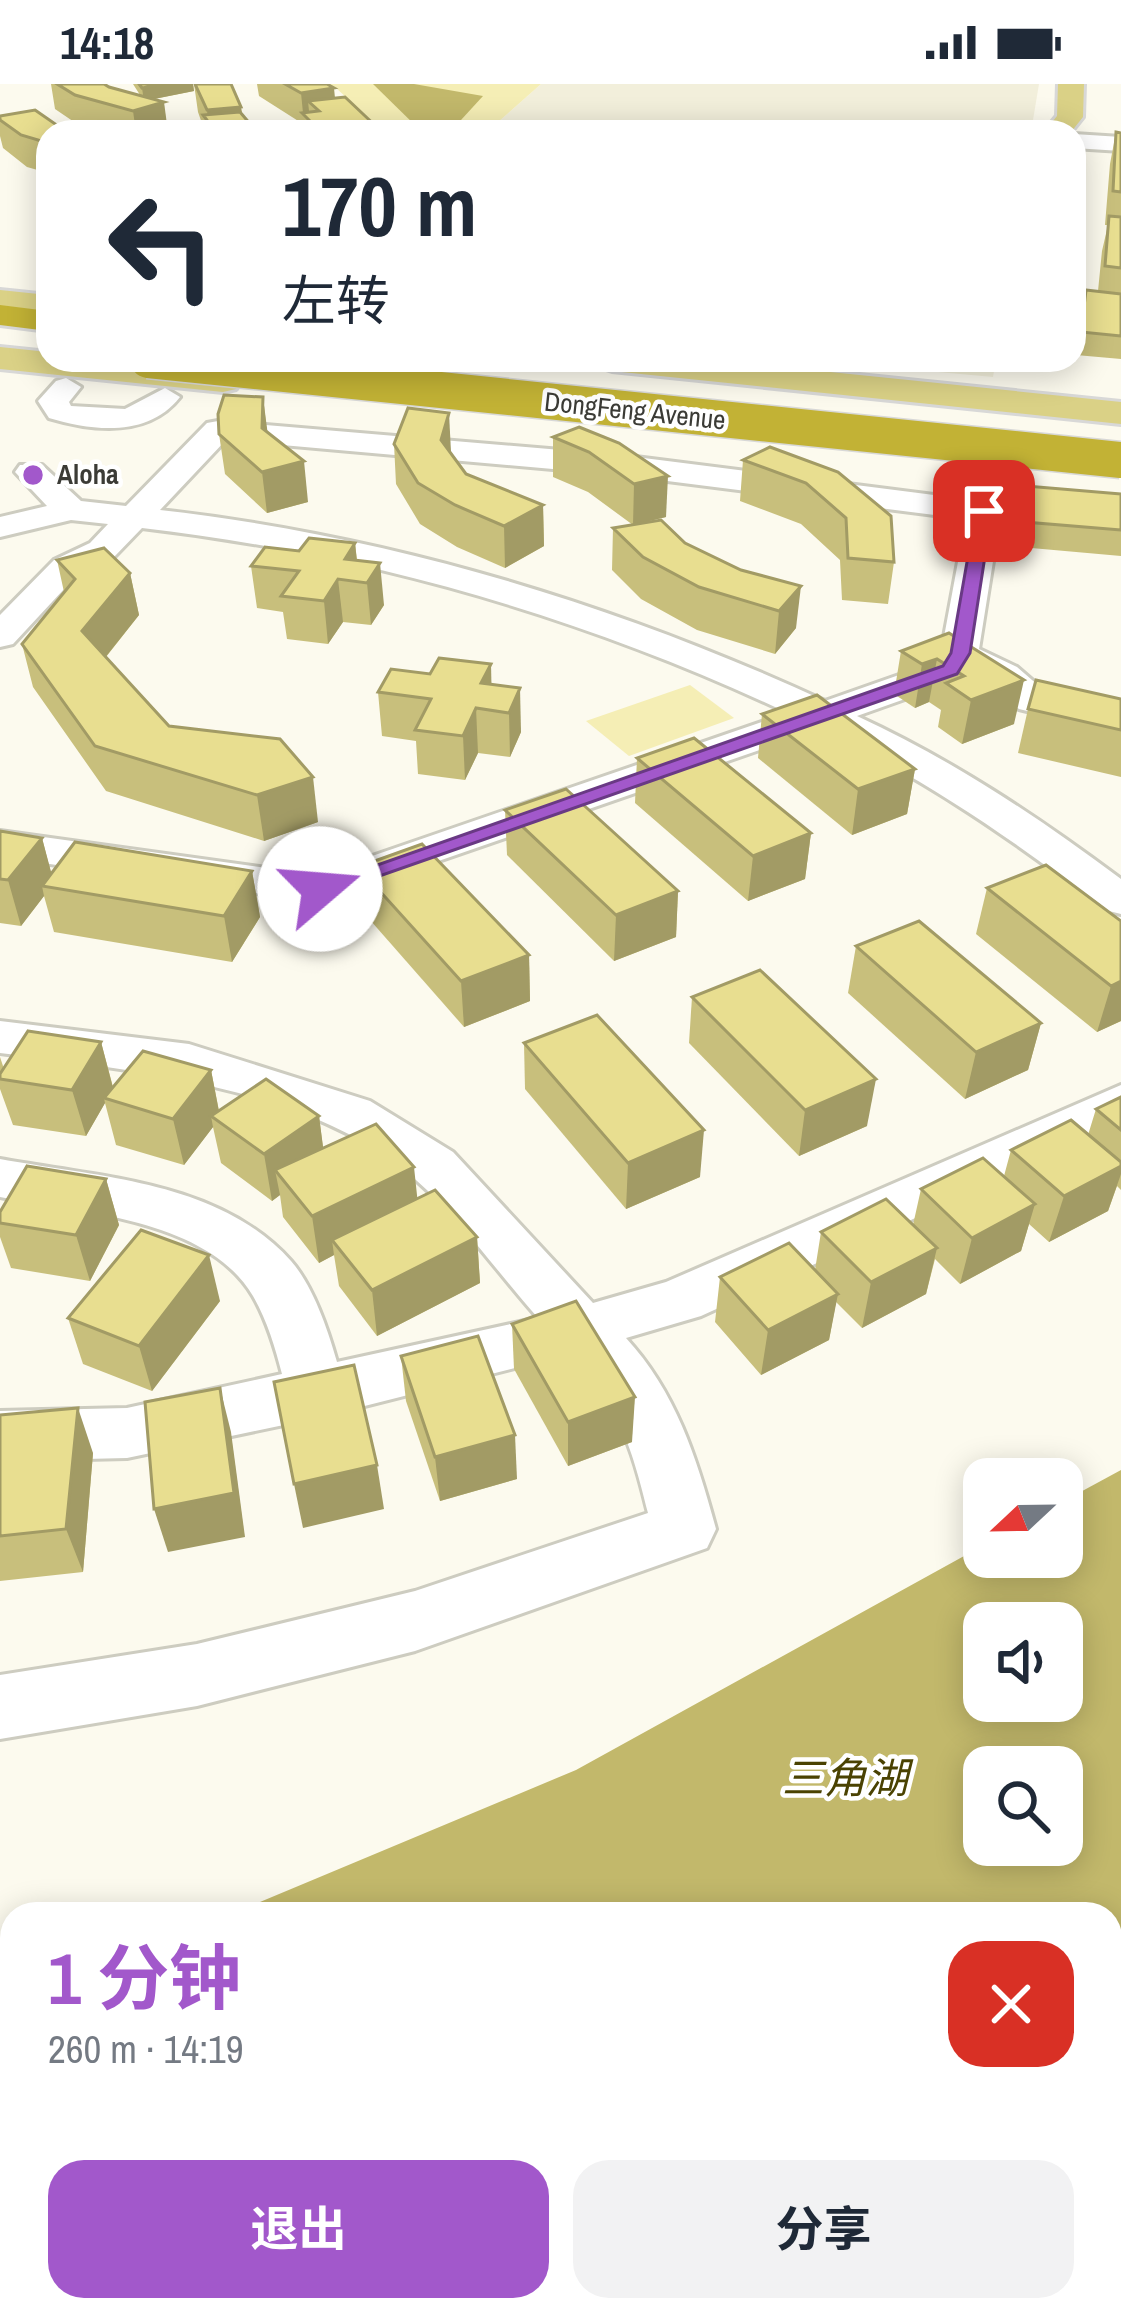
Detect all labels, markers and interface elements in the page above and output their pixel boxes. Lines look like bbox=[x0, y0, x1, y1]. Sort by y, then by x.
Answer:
text: 14:18 bbox=[60, 12, 154, 73]
text: 170 m bbox=[282, 149, 477, 262]
icon: left bbox=[84, 168, 240, 324]
text: 左转 bbox=[282, 264, 390, 337]
street label: DongFeng Avenue bbox=[543, 383, 727, 437]
place label: Aloha bbox=[57, 456, 119, 492]
pin bbox=[933, 460, 1035, 562]
marker: Aloha bbox=[20, 462, 46, 488]
icon: arrive bbox=[951, 478, 1017, 544]
position arrow bbox=[257, 826, 383, 952]
north arrow bbox=[963, 1458, 1083, 1578]
map controls bbox=[963, 1458, 1083, 1866]
button: sound bbox=[963, 1602, 1083, 1722]
button: search bbox=[963, 1746, 1083, 1866]
water label: 三角湖 bbox=[782, 1750, 914, 1806]
text: 1 分钟 bbox=[48, 1929, 241, 2026]
button: close bbox=[948, 1941, 1074, 2067]
text: 260 m · 14:19 bbox=[48, 2023, 244, 2075]
button: 退出 bbox=[48, 2160, 549, 2298]
button: 分享 bbox=[573, 2160, 1074, 2298]

